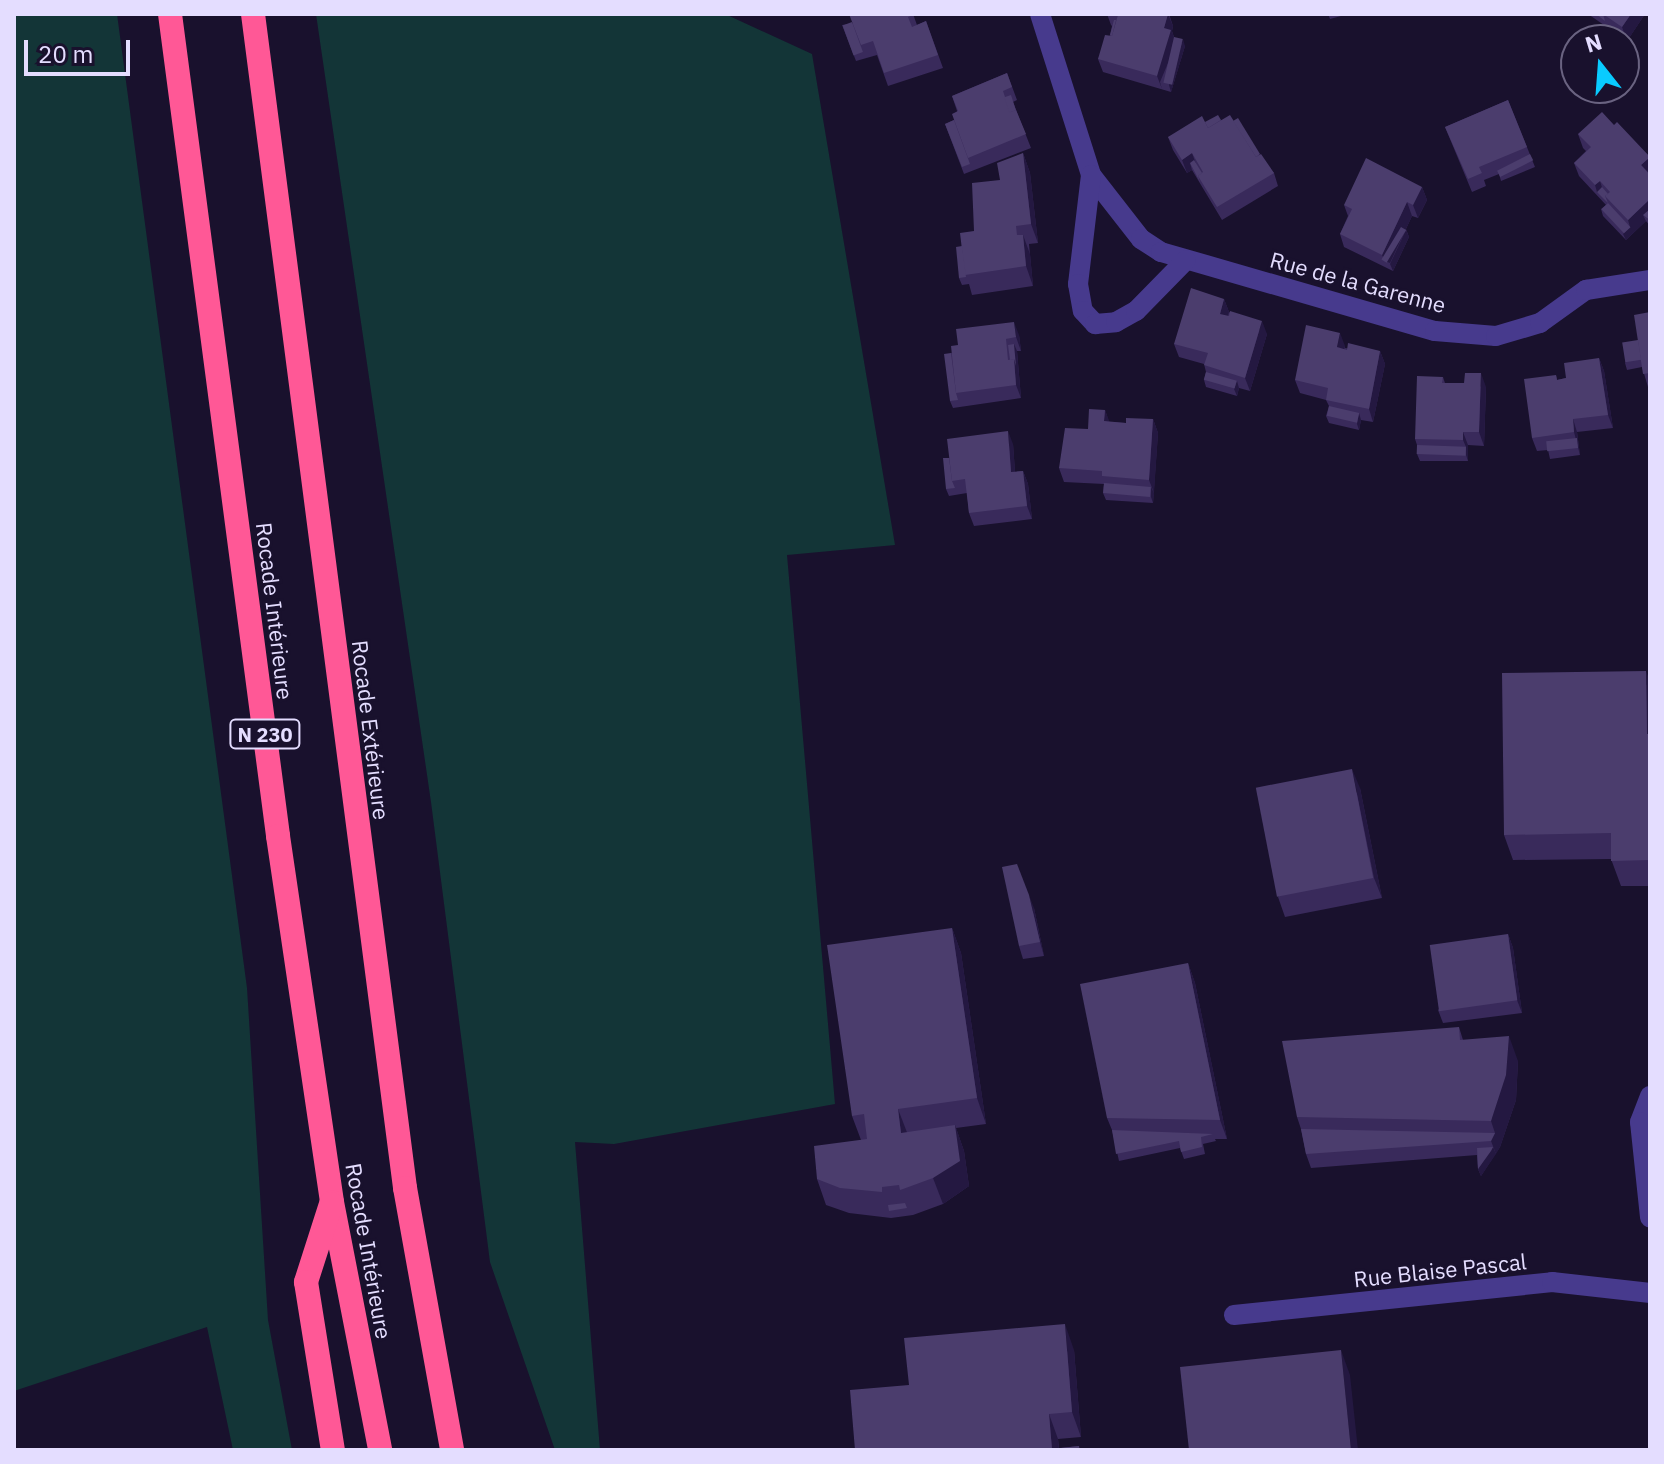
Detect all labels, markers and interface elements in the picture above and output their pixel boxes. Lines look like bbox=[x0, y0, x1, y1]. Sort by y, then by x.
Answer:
scale bar bbox=[28, 24, 134, 74]
north arrow bbox=[1560, 24, 1640, 104]
text: N bbox=[1582, 26, 1605, 59]
text: 20 m bbox=[38, 38, 93, 70]
street label: Rue de la Garenne bbox=[1267, 246, 1449, 318]
street label: Rocade Intérieure bbox=[251, 521, 299, 701]
street label: Rocade Extérieure bbox=[347, 639, 395, 821]
road number: N 230 bbox=[229, 718, 301, 750]
street label: Rocade Intérieure bbox=[341, 1161, 397, 1341]
street label: Rue Blaise Pascal bbox=[1352, 1248, 1528, 1292]

